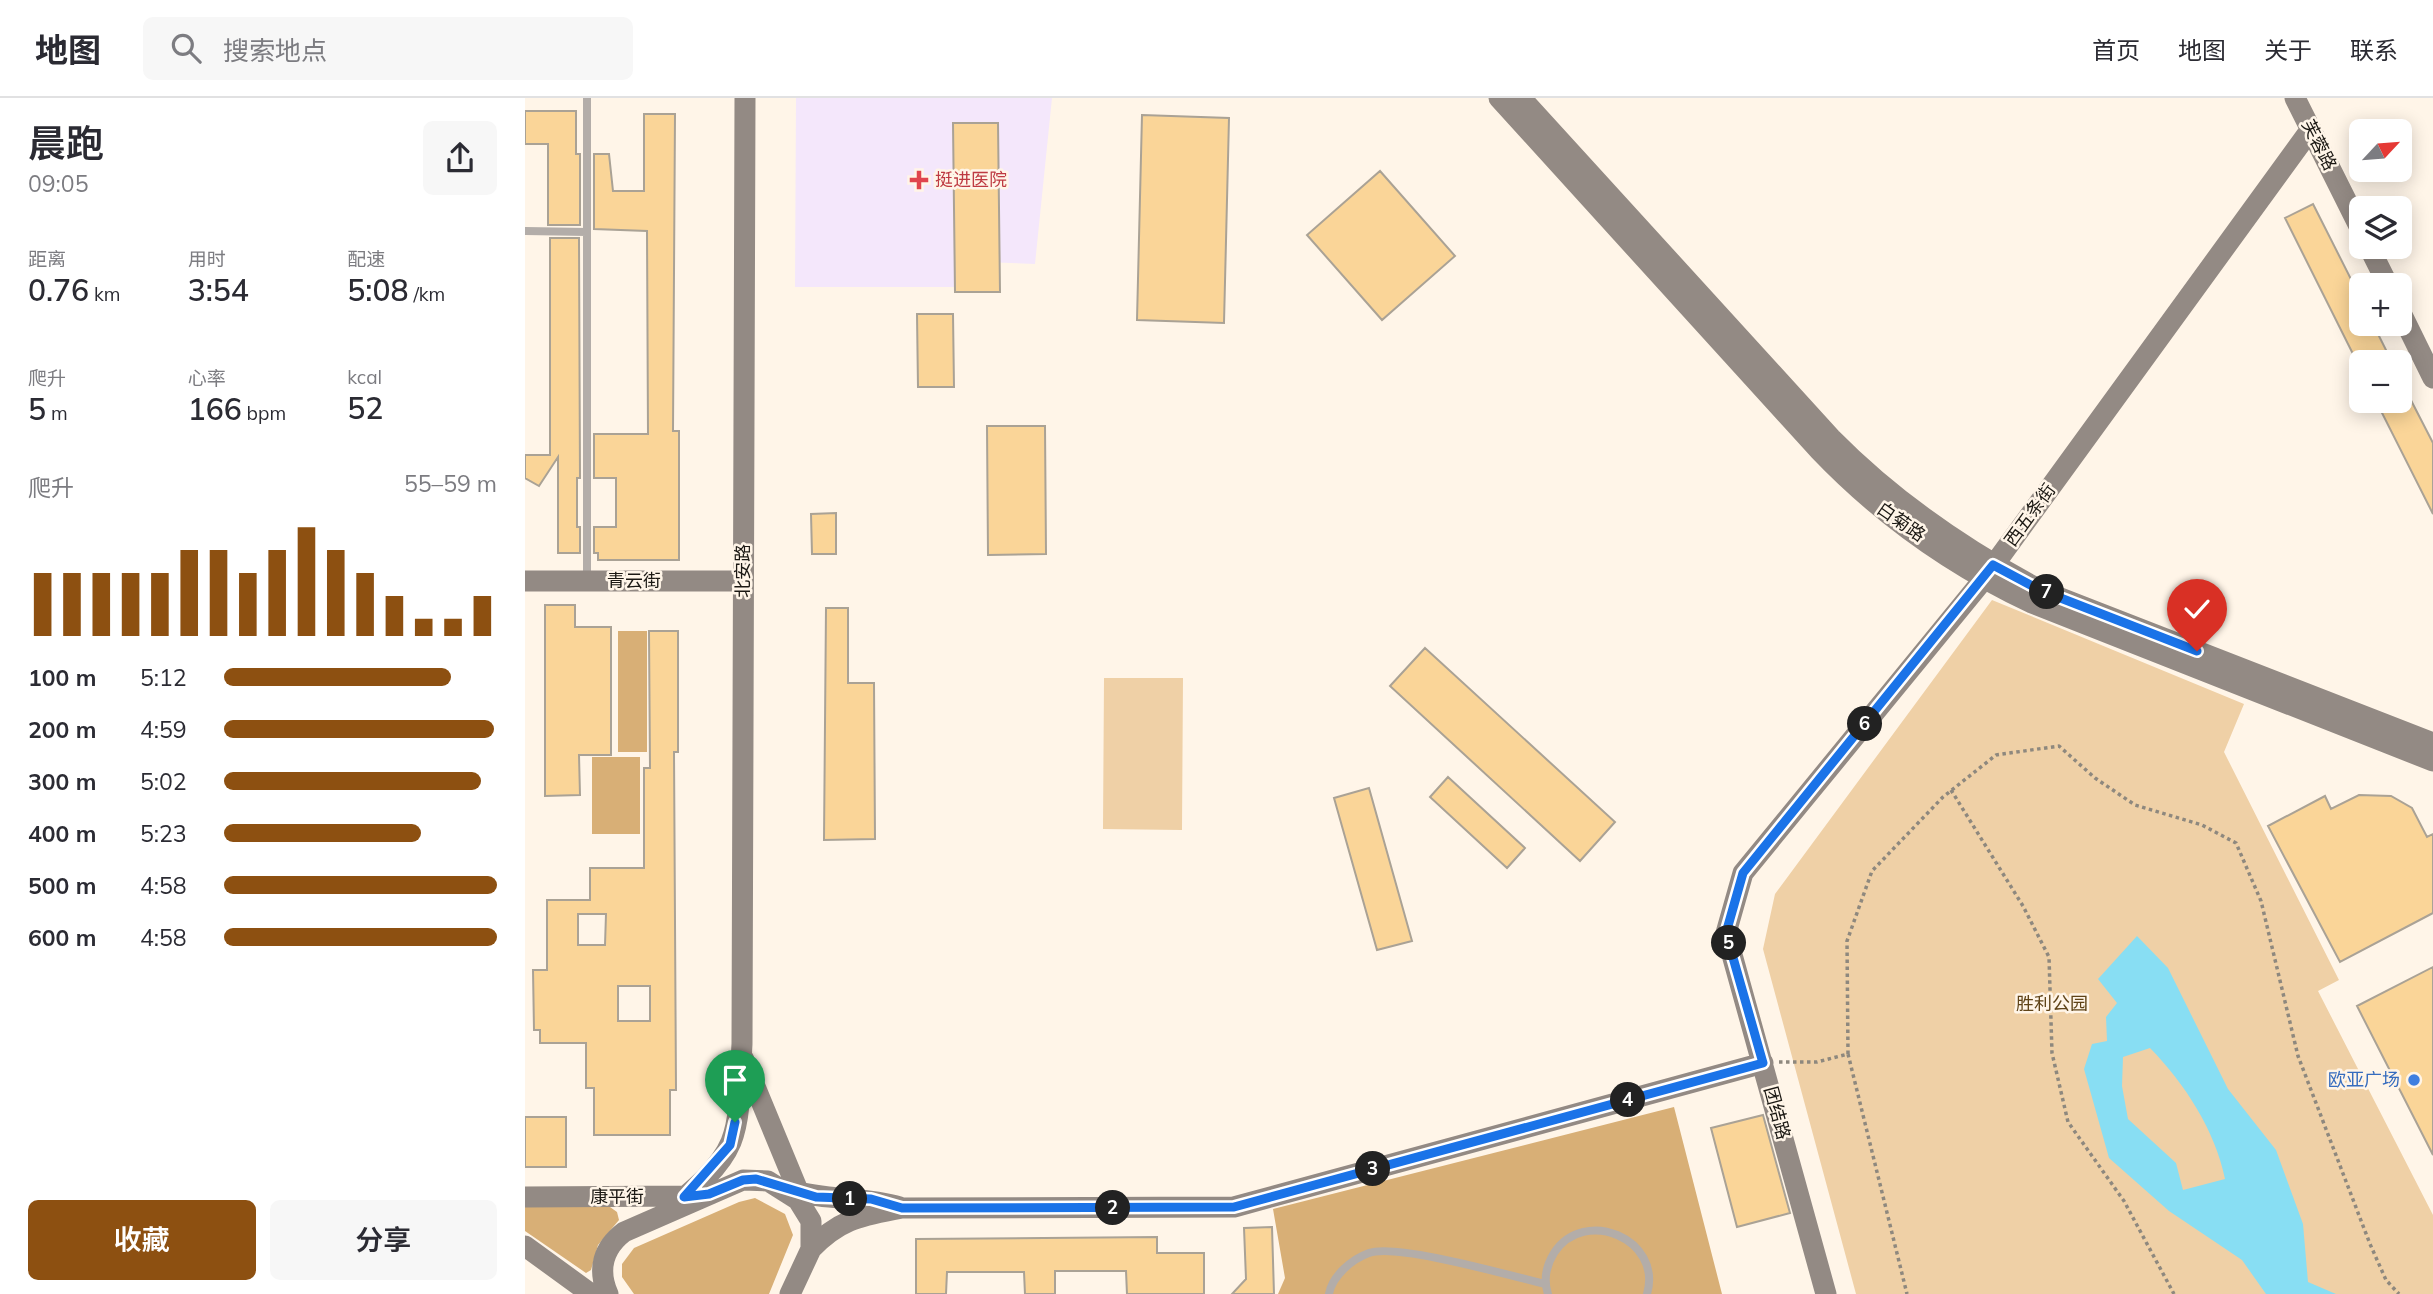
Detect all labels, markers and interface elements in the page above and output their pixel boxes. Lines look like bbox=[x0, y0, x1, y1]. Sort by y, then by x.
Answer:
search box bbox=[143, 17, 633, 80]
text: 地图 bbox=[35, 29, 101, 70]
icon: search bbox=[167, 29, 205, 67]
text: 搜索地点 bbox=[223, 34, 327, 67]
text: 首页 bbox=[2092, 35, 2140, 65]
text: 地图 bbox=[2178, 35, 2226, 65]
text: 关于 bbox=[2264, 35, 2312, 65]
text: 联系 bbox=[2350, 35, 2398, 65]
street label: 芙蓉路 bbox=[2297, 115, 2342, 174]
text: 晨跑 bbox=[28, 119, 104, 167]
north arrow bbox=[2349, 119, 2411, 182]
map controls bbox=[2349, 119, 2412, 413]
button: share bbox=[423, 121, 497, 195]
place label: 挺进医院 bbox=[935, 168, 1007, 191]
text: 09:05 bbox=[28, 169, 88, 198]
marker: 挺进医院 bbox=[909, 170, 929, 190]
button: layers bbox=[2349, 196, 2412, 259]
text: 距离 bbox=[28, 247, 66, 271]
text: 用时 bbox=[188, 247, 226, 271]
text: 配速 bbox=[347, 247, 385, 271]
text: 0.76 bbox=[28, 271, 89, 309]
text: 3:54 bbox=[188, 271, 249, 309]
text: 5:08 bbox=[347, 271, 408, 309]
button: + bbox=[2349, 273, 2412, 336]
text: km bbox=[89, 282, 121, 306]
text: /km bbox=[408, 282, 445, 306]
button: − bbox=[2349, 350, 2412, 413]
text: kcal bbox=[347, 365, 382, 389]
text: 爬升 bbox=[28, 366, 66, 390]
text: 心率 bbox=[188, 366, 226, 390]
text: 52 bbox=[347, 389, 383, 427]
text: 5 bbox=[28, 390, 46, 428]
text: 166 bbox=[188, 390, 242, 428]
text: m bbox=[46, 401, 68, 425]
text: bpm bbox=[242, 401, 286, 425]
text: 55–59 m bbox=[404, 469, 497, 498]
text: 爬升 bbox=[28, 473, 74, 502]
street label: 西五条街 bbox=[1999, 479, 2060, 551]
street label: 白菊路 bbox=[1873, 497, 1930, 546]
street label: 北安路 bbox=[731, 544, 754, 598]
street label: 青云街 bbox=[607, 569, 661, 592]
pin: 7 bbox=[2029, 574, 2065, 610]
text: 7 bbox=[2041, 579, 2052, 603]
pin bbox=[2167, 579, 2227, 651]
icon: check bbox=[2178, 590, 2216, 628]
text: 100 m bbox=[28, 663, 96, 692]
text: 5:12 bbox=[140, 663, 187, 692]
pin: 6 bbox=[1847, 706, 1883, 742]
text: 6 bbox=[1859, 711, 1870, 735]
text: 200 m bbox=[28, 715, 96, 744]
text: 4:59 bbox=[140, 715, 187, 744]
text: 300 m bbox=[28, 767, 96, 796]
text: 5:02 bbox=[140, 767, 187, 796]
text: 400 m bbox=[28, 819, 96, 848]
text: 5:23 bbox=[140, 819, 187, 848]
text: 500 m bbox=[28, 871, 96, 900]
text: 4:58 bbox=[140, 871, 187, 900]
text: 600 m bbox=[28, 923, 96, 952]
text: 4:58 bbox=[140, 923, 187, 952]
pin: 5 bbox=[1711, 926, 1747, 960]
text: 5 bbox=[1723, 930, 1734, 954]
park label: 胜利公园 bbox=[2016, 992, 2088, 1015]
pin bbox=[705, 1050, 765, 1122]
icon: arrive bbox=[716, 1061, 754, 1099]
place label: 欧亚广场 bbox=[2328, 1068, 2400, 1091]
marker: 欧亚广场 bbox=[2406, 1072, 2422, 1088]
pin: 4 bbox=[1611, 1082, 1645, 1118]
street label: 团结路 bbox=[1759, 1084, 1796, 1142]
text: 4 bbox=[1622, 1087, 1633, 1111]
pin: 3 bbox=[1355, 1152, 1391, 1186]
text: 3 bbox=[1367, 1156, 1378, 1180]
pin: 1 bbox=[833, 1182, 867, 1216]
street label: 康平街 bbox=[590, 1185, 644, 1208]
text: 1 bbox=[844, 1186, 855, 1210]
pin: 2 bbox=[1095, 1190, 1131, 1226]
text: 2 bbox=[1107, 1195, 1118, 1219]
button: 收藏 bbox=[28, 1200, 256, 1280]
button: 分享 bbox=[270, 1200, 497, 1280]

